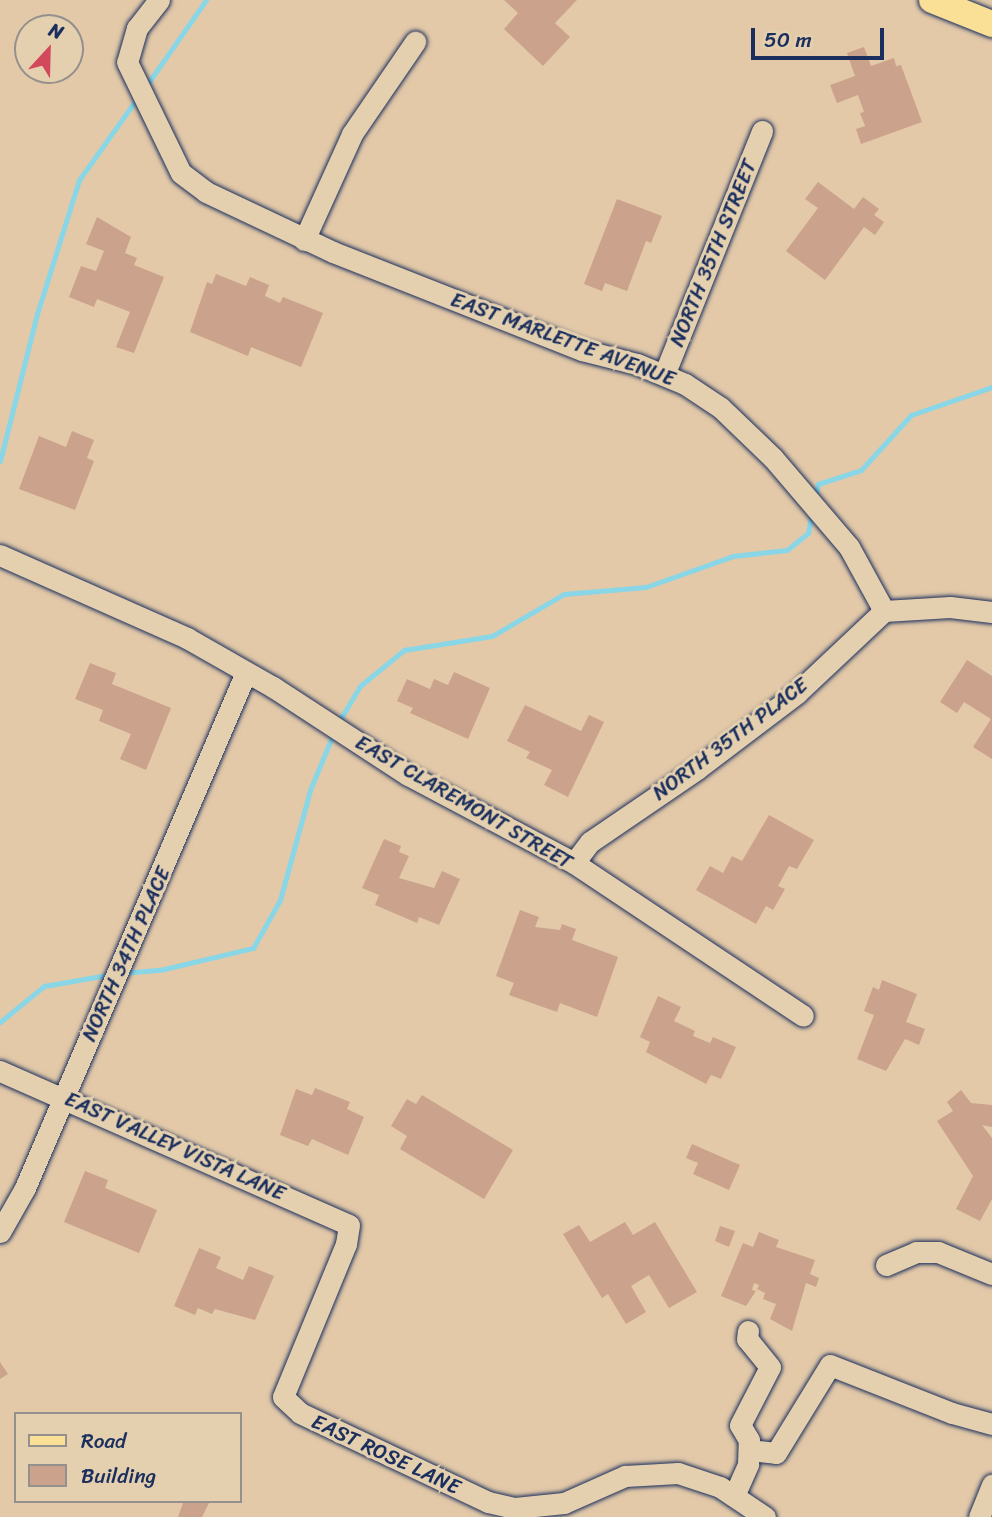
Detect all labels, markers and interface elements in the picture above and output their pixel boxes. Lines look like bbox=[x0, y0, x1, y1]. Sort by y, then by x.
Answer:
text: N bbox=[44, 13, 69, 49]
north arrow bbox=[14, 14, 84, 84]
scale bar bbox=[754, 14, 887, 58]
text: 50 m bbox=[764, 21, 812, 59]
street label: NORTH 35TH STREET bbox=[664, 156, 762, 350]
street label: EAST MARLETTE AVENUE bbox=[447, 287, 679, 391]
street label: NORTH 35TH PLACE bbox=[647, 672, 813, 806]
street label: EAST CLAREMONT STREET bbox=[350, 729, 578, 875]
street label: NORTH 34TH PLACE bbox=[76, 863, 176, 1045]
street label: EAST VALLEY VISTA LANE bbox=[62, 1086, 288, 1206]
street label: EAST ROSE LANE bbox=[307, 1408, 465, 1500]
legend bbox=[14, 1412, 242, 1503]
text: Road bbox=[81, 1422, 126, 1460]
text: Building bbox=[81, 1457, 156, 1495]

